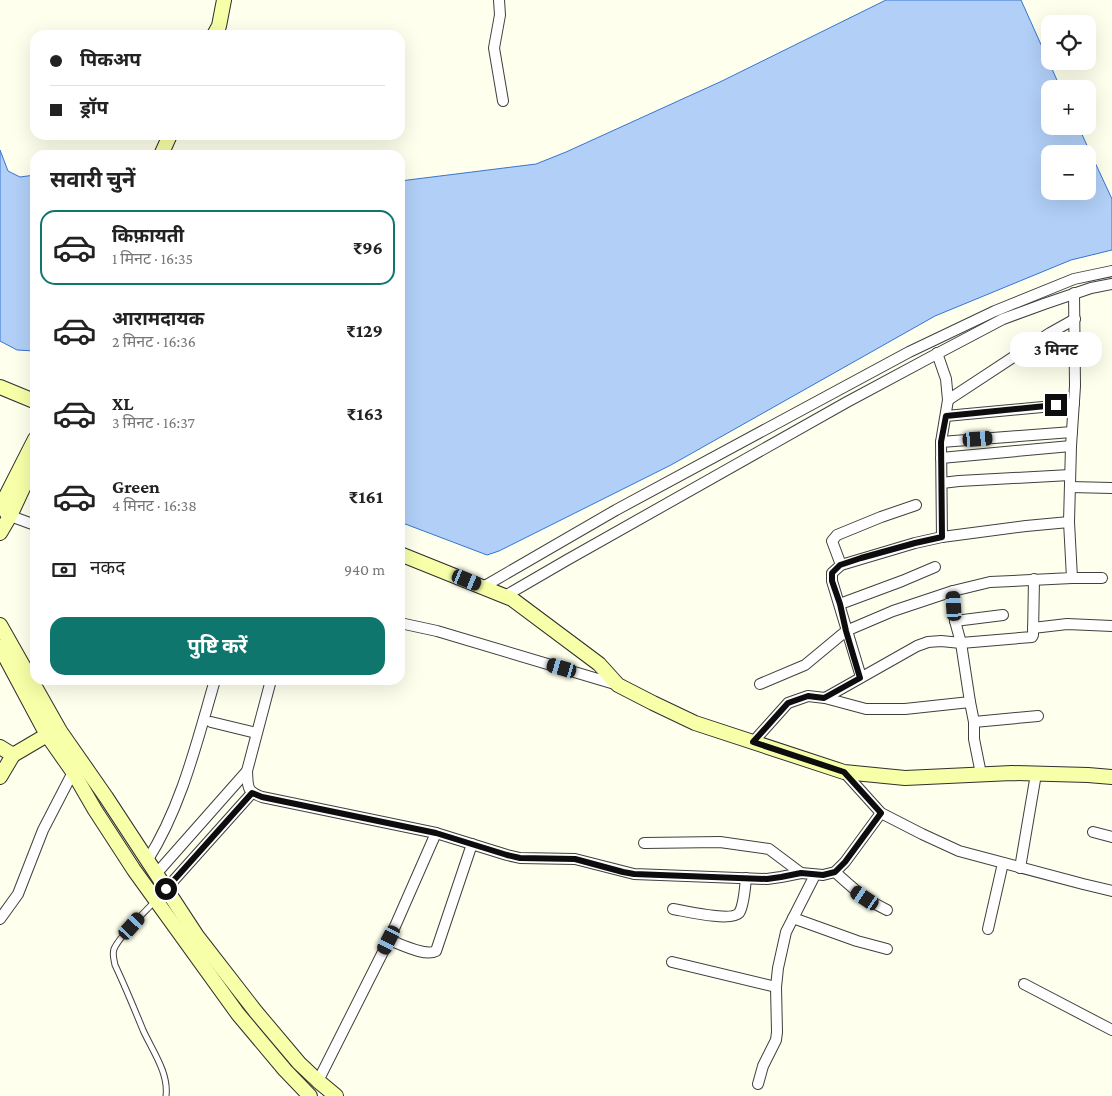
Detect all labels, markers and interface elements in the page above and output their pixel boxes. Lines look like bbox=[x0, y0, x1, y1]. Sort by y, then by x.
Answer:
map controls bbox=[1041, 15, 1096, 200]
button: locate bbox=[1041, 15, 1096, 70]
text: पिकअप bbox=[80, 49, 141, 70]
button: + bbox=[1041, 80, 1096, 135]
text: ड्रॉप bbox=[80, 97, 108, 118]
button: − bbox=[1041, 145, 1096, 200]
text: सवारी चुनें bbox=[50, 167, 135, 192]
icon: car bbox=[52, 225, 97, 270]
text: किफ़ायती bbox=[112, 225, 184, 246]
text: ₹96 bbox=[353, 237, 383, 258]
text: 1 मिनट · 16:35 bbox=[112, 250, 193, 267]
icon: car bbox=[52, 308, 97, 353]
text: आरामदायक bbox=[112, 308, 204, 329]
text: ₹129 bbox=[346, 320, 383, 341]
callout: 3 मिनट bbox=[1010, 332, 1102, 368]
text: 2 मिनट · 16:36 bbox=[112, 333, 196, 350]
text: 3 मिनट bbox=[1034, 341, 1078, 358]
icon: car bbox=[52, 391, 97, 436]
text: XL bbox=[112, 393, 134, 414]
route end bbox=[1045, 394, 1067, 416]
text: ₹163 bbox=[347, 403, 383, 424]
text: 3 मिनट · 16:37 bbox=[112, 414, 195, 431]
car bbox=[962, 430, 993, 448]
icon: car bbox=[52, 474, 97, 519]
text: Green bbox=[112, 476, 160, 497]
text: ₹161 bbox=[348, 486, 383, 507]
text: 4 मिनट · 16:38 bbox=[112, 497, 197, 514]
icon: cash bbox=[50, 556, 78, 584]
text: नकद bbox=[90, 557, 125, 578]
text: 940 m bbox=[344, 561, 385, 578]
car bbox=[450, 567, 483, 593]
car bbox=[945, 591, 962, 621]
button: पुष्टि करें bbox=[50, 617, 385, 675]
car bbox=[545, 657, 578, 679]
route start bbox=[155, 878, 177, 900]
car bbox=[848, 883, 881, 913]
car bbox=[116, 910, 147, 942]
car bbox=[375, 923, 402, 957]

